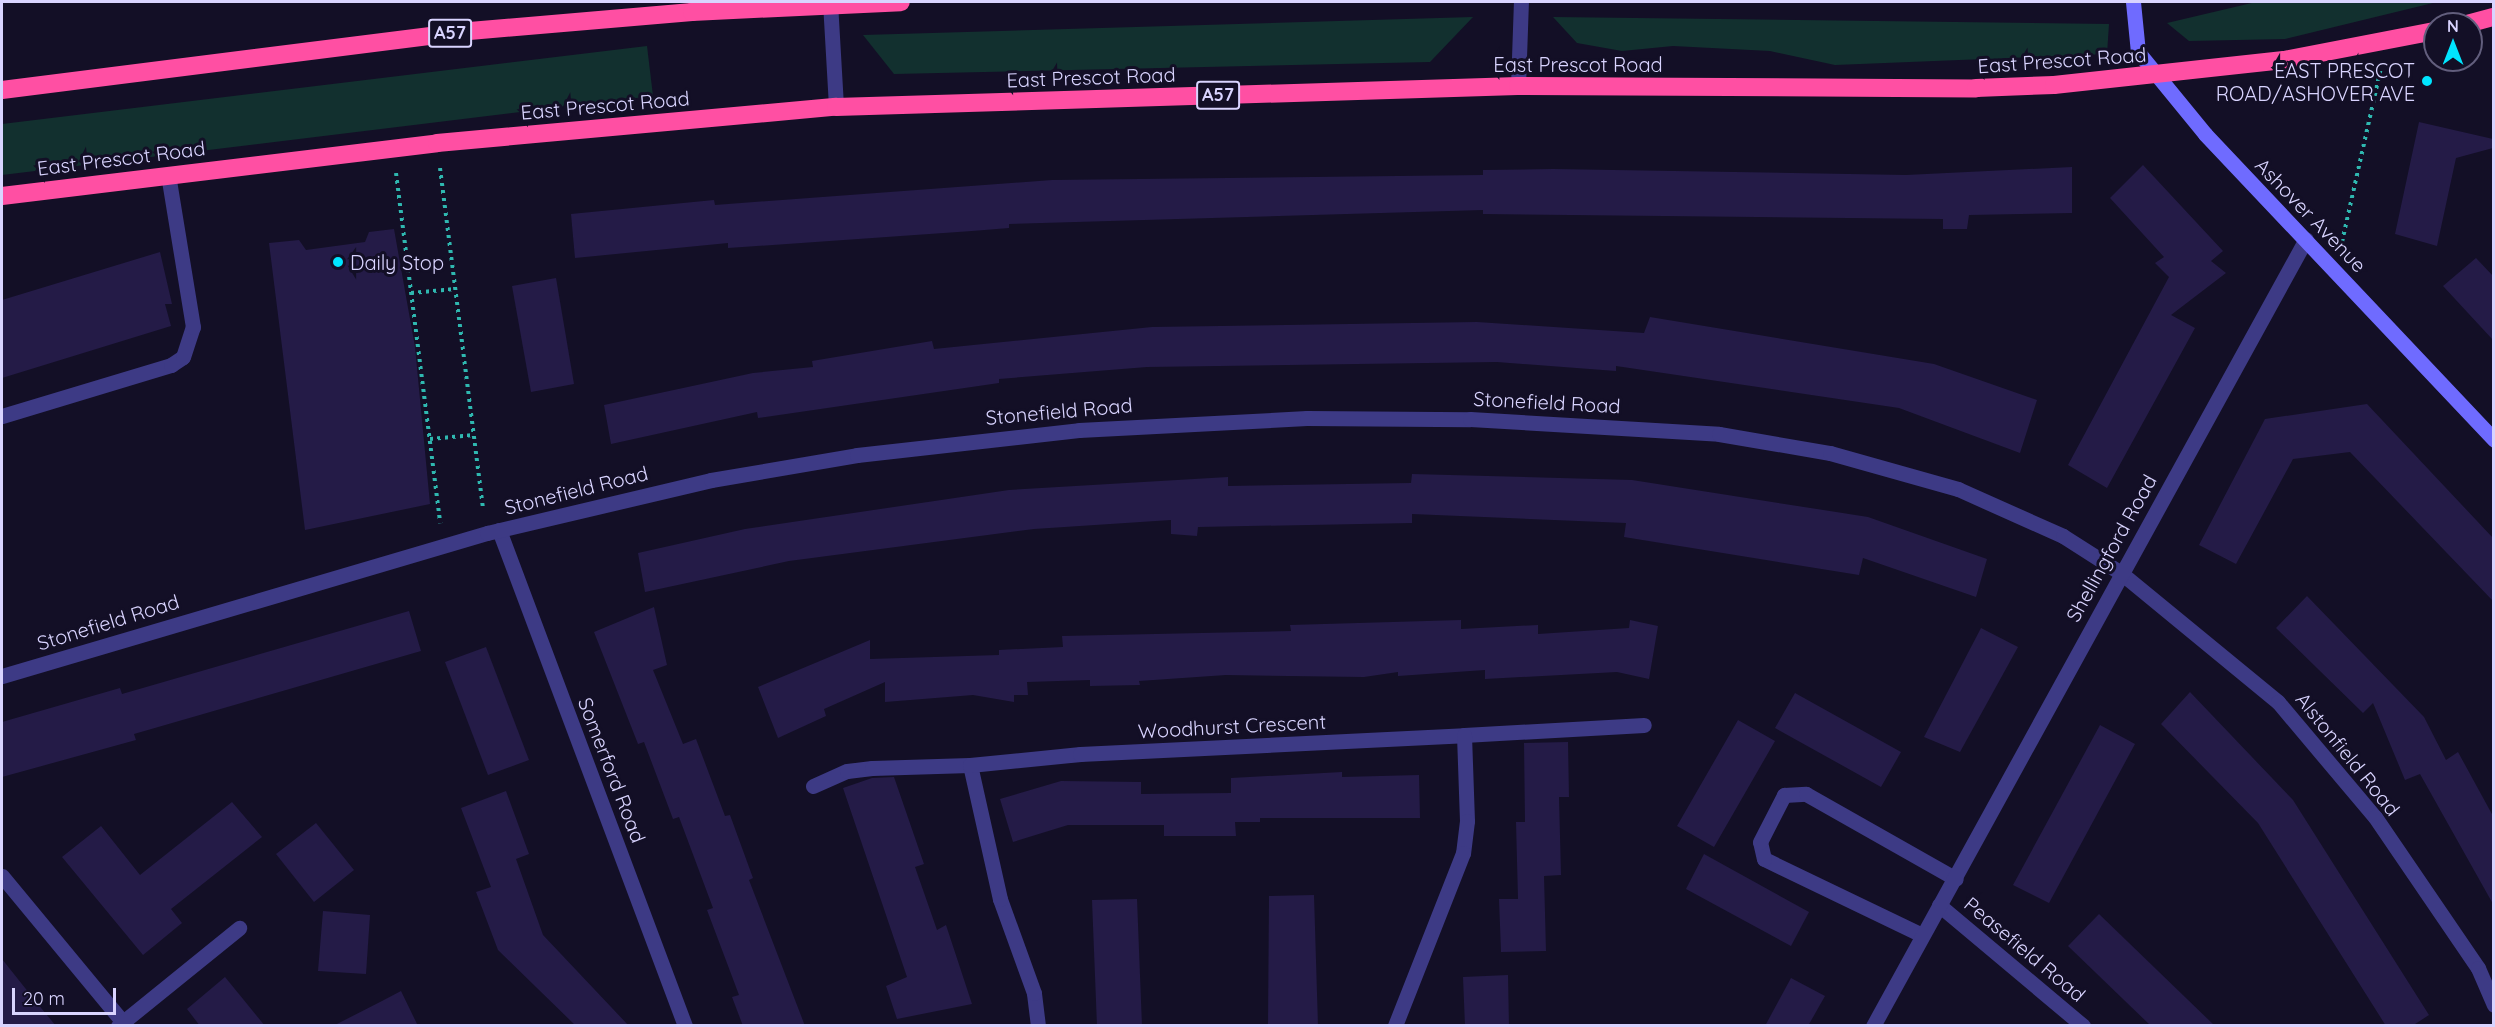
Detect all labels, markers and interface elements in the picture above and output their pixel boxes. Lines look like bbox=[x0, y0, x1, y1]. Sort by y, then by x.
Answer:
north arrow bbox=[2423, 12, 2483, 72]
text: N bbox=[2447, 16, 2459, 36]
road number: A57 bbox=[428, 18, 472, 48]
street label: East Prescot Road bbox=[1977, 42, 2147, 78]
street label: East Prescot Road bbox=[1493, 52, 1663, 76]
place label: EAST PRESCOT ROAD/ASHOVER AVE bbox=[2216, 58, 2415, 105]
street label: East Prescot Road bbox=[1006, 62, 1176, 92]
marker: EAST PRESCOT ROAD/ASHOVER AVE bbox=[2420, 74, 2434, 88]
road number: A57 bbox=[1196, 80, 1240, 110]
street label: East Prescot Road bbox=[520, 86, 690, 124]
street label: East Prescot Road bbox=[36, 136, 206, 180]
street label: Ashover Avenue bbox=[2251, 153, 2371, 277]
place label: Daily Stop bbox=[350, 250, 444, 274]
marker: Daily Stop bbox=[331, 255, 345, 269]
street label: Stonefield Road bbox=[1473, 386, 1621, 418]
street label: Stonefield Road bbox=[985, 393, 1133, 429]
street label: Stonefield Road bbox=[502, 461, 650, 519]
street label: Shellingford Road bbox=[2061, 470, 2161, 626]
street label: Stonefield Road bbox=[34, 589, 182, 655]
street label: Alstonfield Road bbox=[2291, 688, 2405, 820]
street label: Somerford Road bbox=[573, 694, 651, 846]
street label: Woodhurst Crescent bbox=[1137, 709, 1327, 743]
street label: Peasefield Road bbox=[1960, 892, 2090, 1006]
scale bar bbox=[15, 976, 118, 1014]
text: 20 m bbox=[23, 987, 65, 1010]

